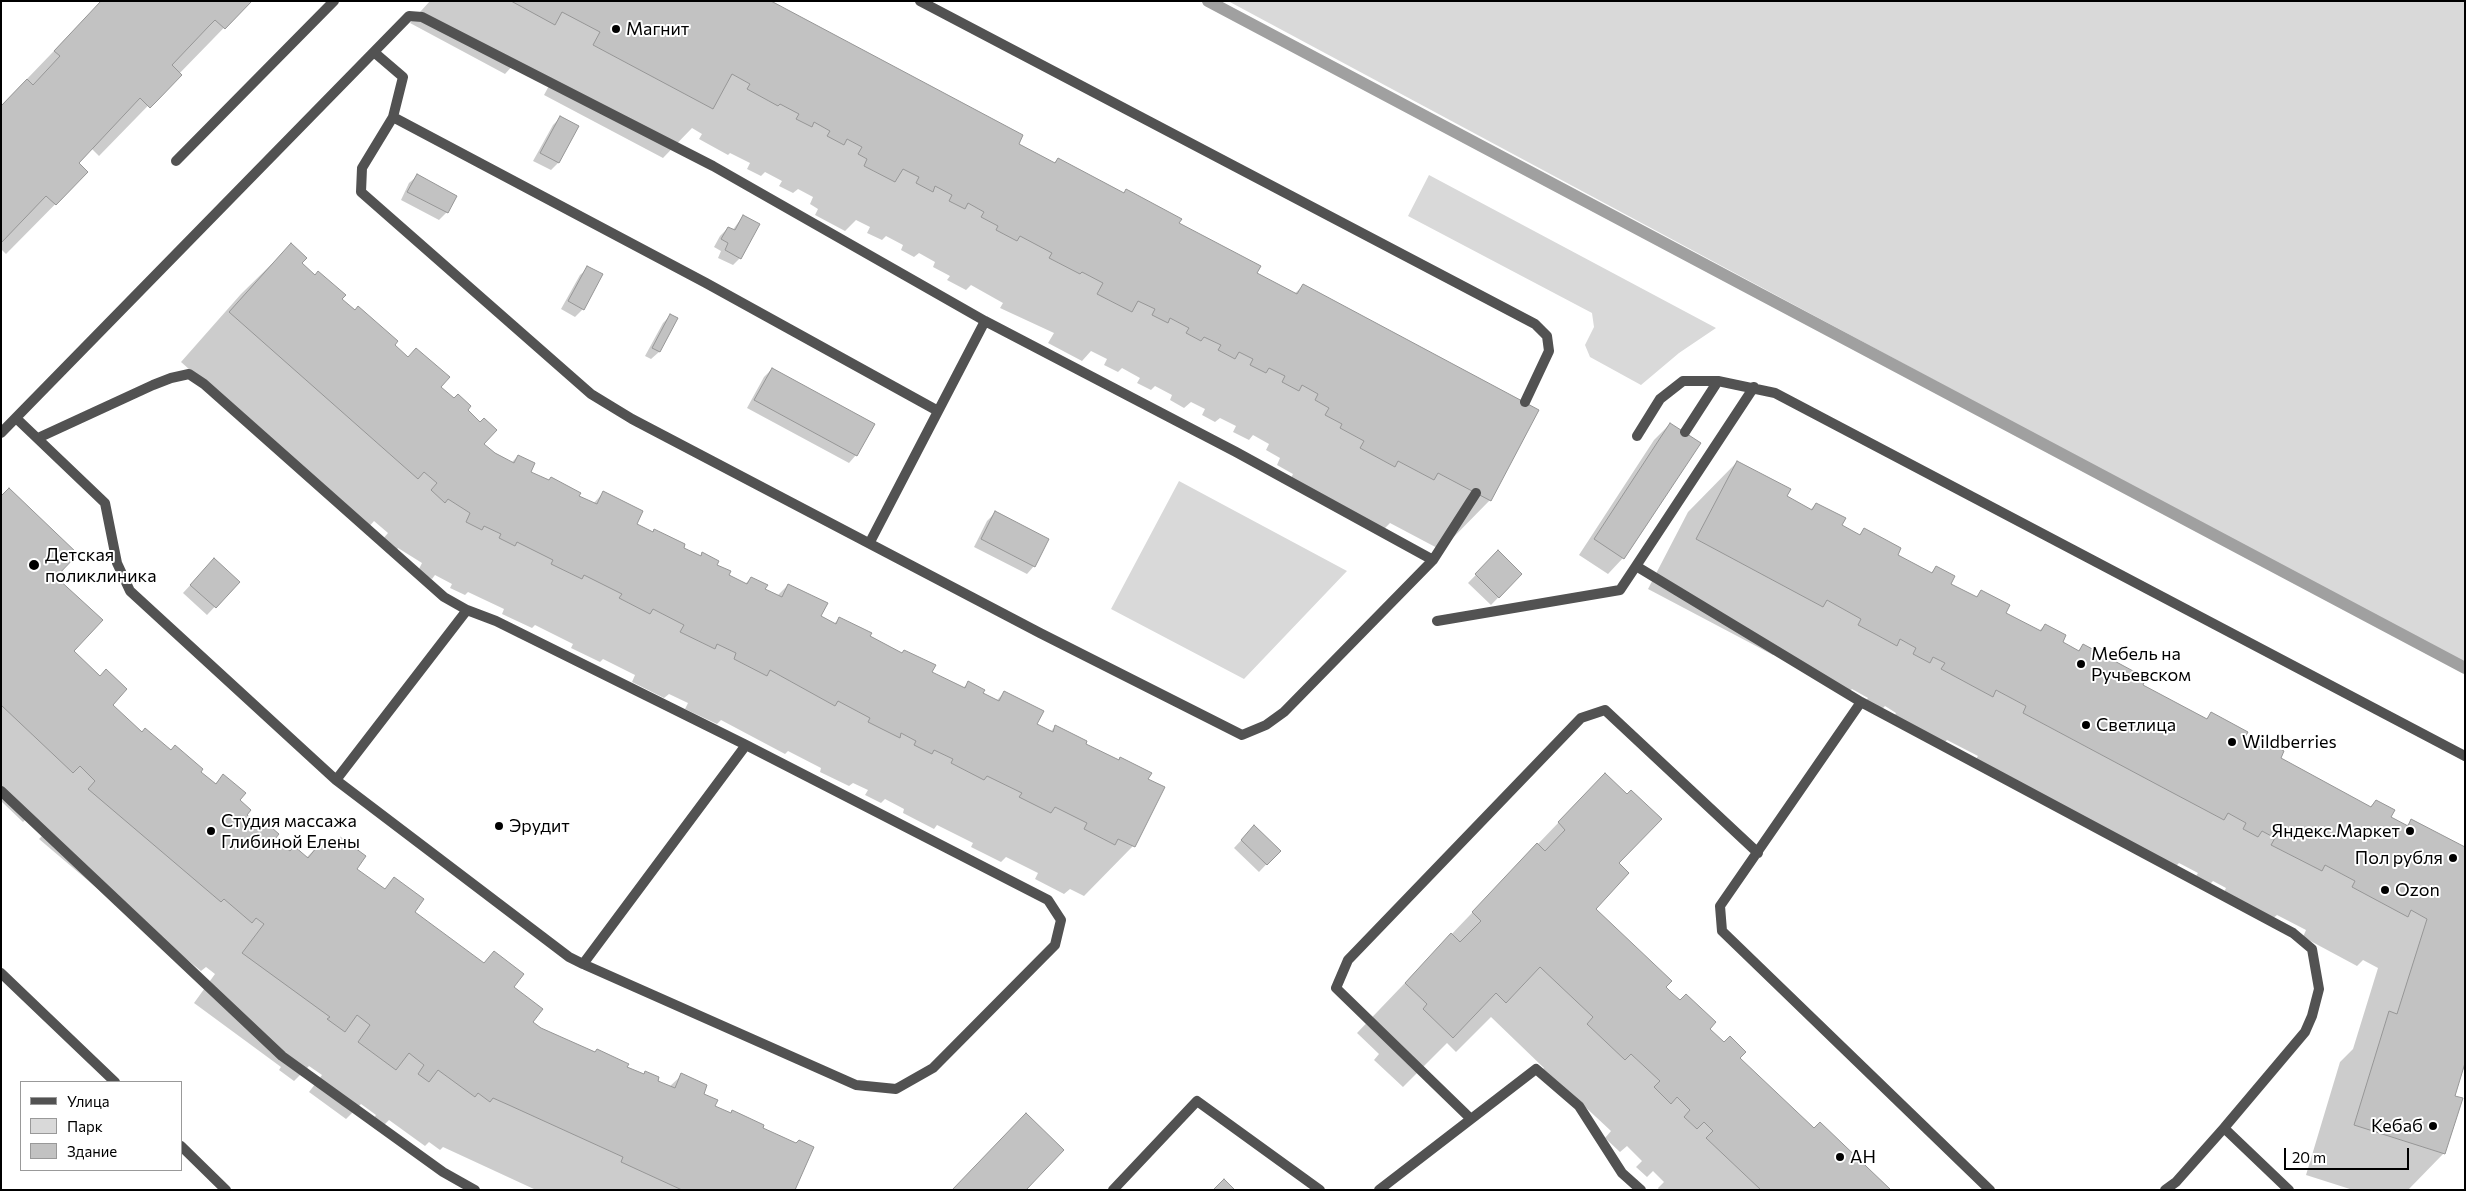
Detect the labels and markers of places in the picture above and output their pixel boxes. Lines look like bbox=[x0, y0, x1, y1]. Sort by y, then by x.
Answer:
place label: Магнит bbox=[626, 18, 689, 40]
marker: Магнит bbox=[610, 23, 622, 35]
place label: Детская поликлиника bbox=[45, 544, 156, 586]
marker: Детская поликлиника bbox=[27, 558, 41, 572]
place label: Мебель на Ручьевском bbox=[2091, 643, 2191, 686]
marker: Мебель на Ручьевском bbox=[2075, 658, 2087, 670]
place label: Светлица bbox=[2096, 714, 2176, 736]
marker: Светлица bbox=[2080, 719, 2092, 731]
place label: Wildberries bbox=[2242, 731, 2337, 753]
marker: Wildberries bbox=[2226, 736, 2238, 748]
place label: Студия массажа Глибиной Елены bbox=[221, 810, 360, 852]
place label: Эрудит bbox=[509, 815, 570, 837]
marker: Эрудит bbox=[493, 820, 505, 832]
place label: Яндекс.Маркет bbox=[2271, 820, 2400, 842]
marker: Студия массажа Глибиной Елены bbox=[205, 825, 217, 837]
marker: Яндекс.Маркет bbox=[2404, 825, 2416, 837]
place label: Пол рубля bbox=[2355, 847, 2443, 869]
marker: Пол рубля bbox=[2447, 852, 2459, 864]
place label: Ozon bbox=[2395, 879, 2440, 901]
marker: Ozon bbox=[2379, 884, 2391, 896]
place label: Кебаб bbox=[2371, 1115, 2423, 1137]
marker: Кебаб bbox=[2427, 1120, 2439, 1132]
place label: АН bbox=[1850, 1146, 1876, 1168]
marker: АН bbox=[1834, 1151, 1846, 1163]

